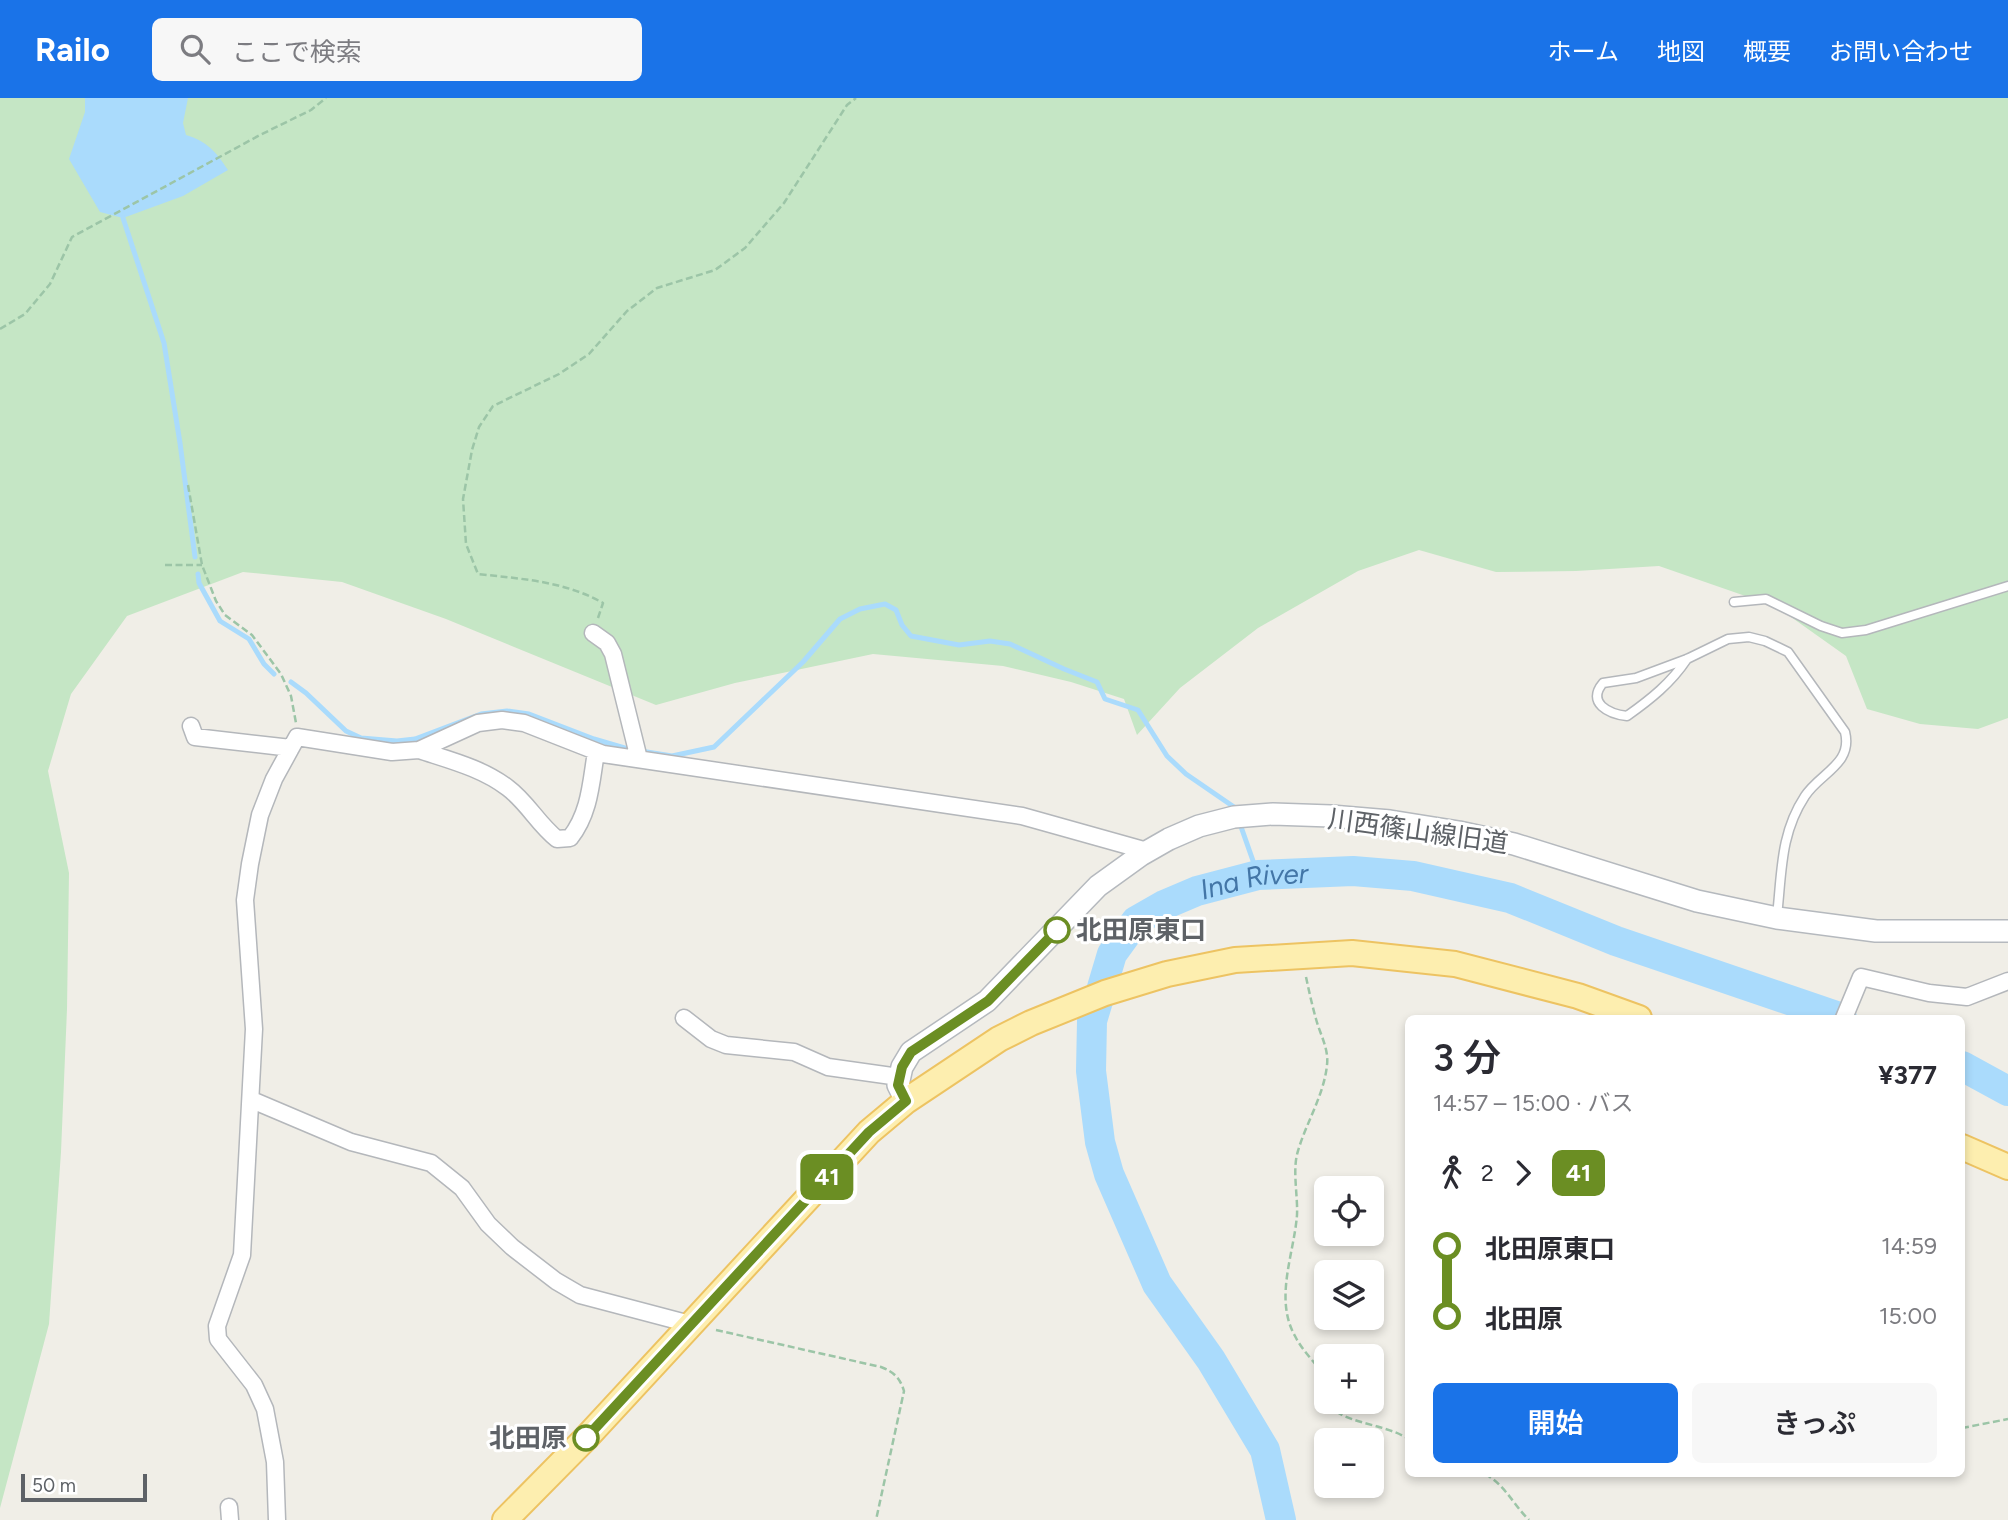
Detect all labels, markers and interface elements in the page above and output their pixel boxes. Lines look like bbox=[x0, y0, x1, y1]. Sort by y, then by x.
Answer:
search box bbox=[152, 18, 642, 81]
text: Railo bbox=[35, 30, 110, 69]
icon: search bbox=[176, 30, 214, 68]
text: ここで検索 bbox=[232, 36, 362, 68]
text: ホーム bbox=[1548, 37, 1619, 66]
text: 地図 bbox=[1657, 37, 1705, 66]
text: 概要 bbox=[1743, 37, 1791, 66]
text: お問い合わせ bbox=[1829, 37, 1973, 66]
street label: 川西篠山線旧道 bbox=[1326, 802, 1510, 860]
water label: Ina River bbox=[1196, 856, 1310, 907]
place label: 北田原東口 bbox=[1076, 914, 1206, 946]
marker: 北田原東口 bbox=[1044, 917, 1070, 943]
text: 3 分 bbox=[1433, 1035, 1501, 1081]
text: ¥377 bbox=[1878, 1059, 1937, 1091]
text: 14:57 – 15:00 · バス bbox=[1433, 1089, 1633, 1117]
line badge: 41 bbox=[796, 1154, 858, 1200]
icon: walk bbox=[1433, 1154, 1471, 1192]
icon: forward bbox=[1504, 1154, 1542, 1192]
text: 41 bbox=[1566, 1158, 1591, 1187]
text: 2 bbox=[1481, 1159, 1494, 1187]
text: 41 bbox=[814, 1162, 840, 1191]
map controls bbox=[1314, 1176, 1384, 1498]
button: locate bbox=[1314, 1176, 1384, 1246]
text: 14:59 bbox=[1881, 1232, 1937, 1260]
text: 北田原東口 bbox=[1485, 1233, 1615, 1265]
button: layers bbox=[1314, 1260, 1384, 1330]
text: 15:00 bbox=[1879, 1302, 1937, 1330]
text: 北田原 bbox=[1485, 1303, 1563, 1335]
button: + bbox=[1314, 1344, 1384, 1414]
button: 開始 bbox=[1433, 1383, 1678, 1463]
button: きっぷ bbox=[1692, 1383, 1937, 1463]
place label: 北田原 bbox=[489, 1422, 567, 1454]
marker: 北田原 bbox=[573, 1425, 599, 1451]
button: − bbox=[1314, 1428, 1384, 1498]
scale bar bbox=[21, 1471, 147, 1503]
text: 50 m bbox=[32, 1474, 76, 1497]

